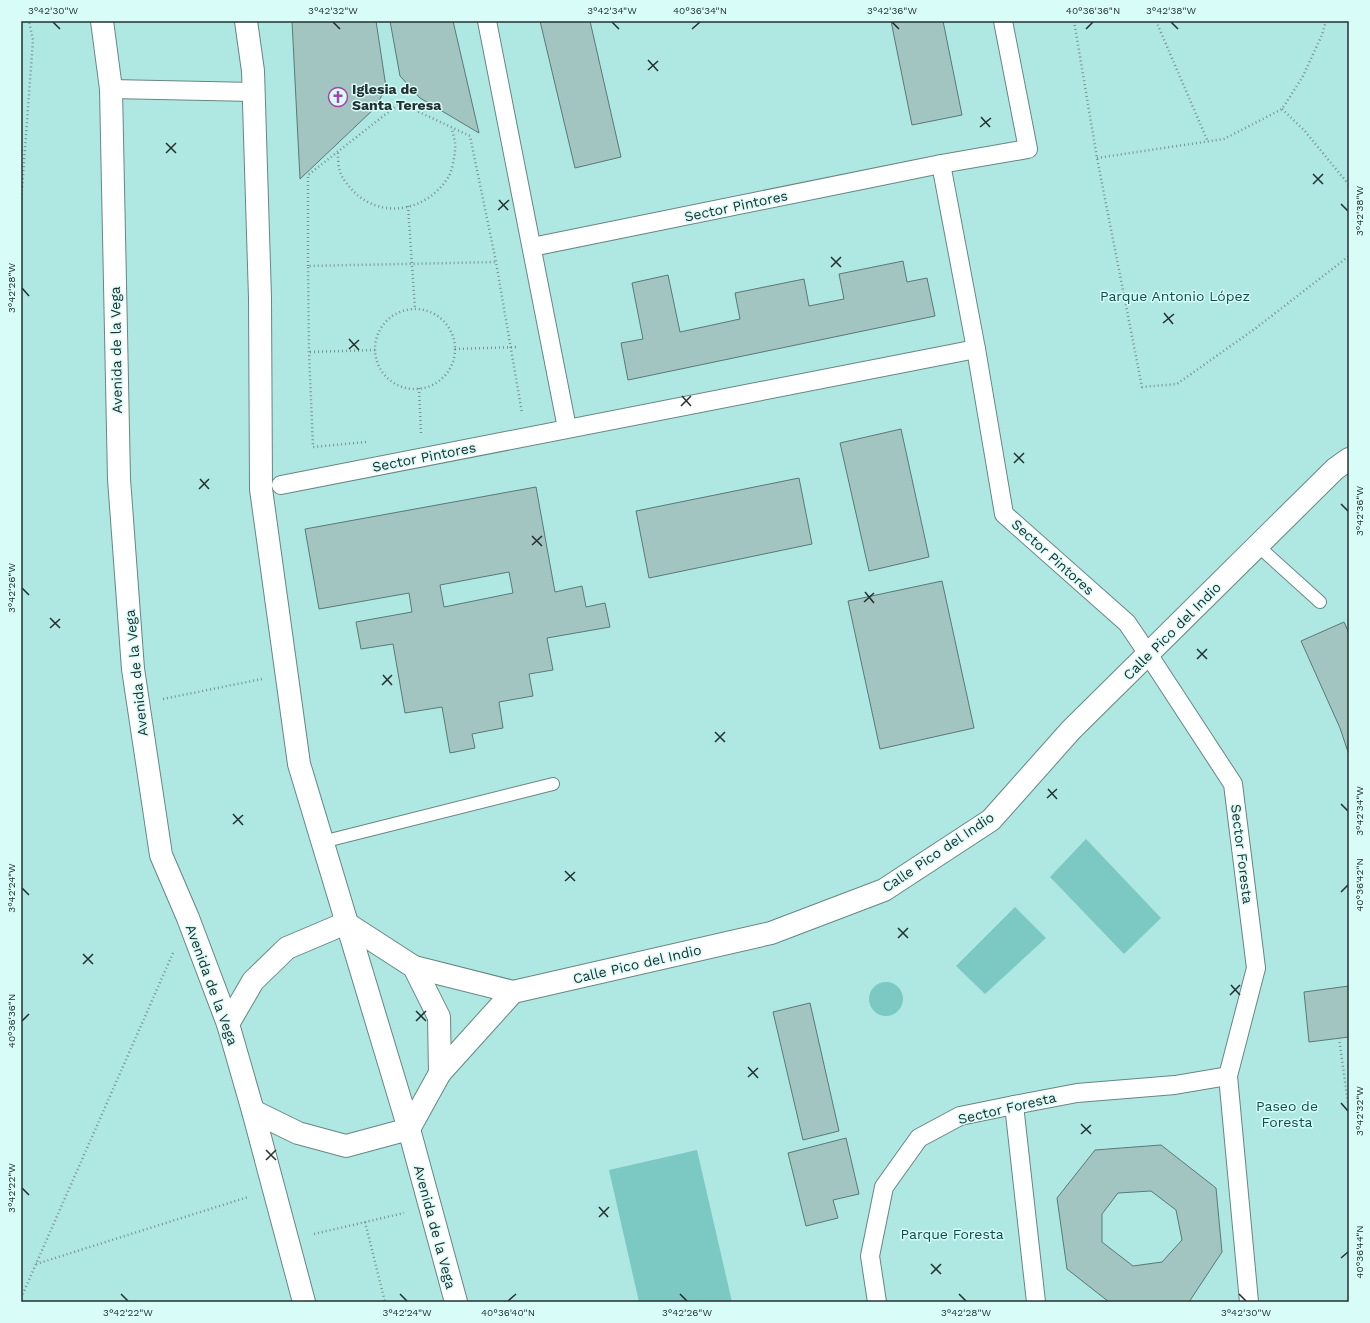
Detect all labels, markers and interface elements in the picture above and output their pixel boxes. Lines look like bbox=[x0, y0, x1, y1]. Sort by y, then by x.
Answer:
text: 3°42'30"W bbox=[28, 5, 78, 16]
text: 3°42'32"W bbox=[308, 5, 358, 16]
text: 3°42'34"W bbox=[587, 5, 637, 16]
text: 40°36'34"N bbox=[673, 5, 727, 16]
text: 3°42'36"W bbox=[867, 5, 917, 16]
text: 40°36'36"N bbox=[1066, 5, 1120, 16]
text: 3°42'38"W bbox=[1146, 5, 1196, 16]
place label: Iglesia de Santa Teresa bbox=[352, 81, 442, 113]
church icon: Iglesia de Santa Teresa bbox=[327, 86, 349, 108]
text: 3°42'38"W bbox=[1354, 186, 1365, 236]
street label: Sector Pintores bbox=[683, 187, 789, 225]
text: 3°42'28"W bbox=[6, 263, 17, 313]
street label: Avenida de la Vega bbox=[107, 286, 125, 414]
park label: Parque Antonio López bbox=[1100, 288, 1250, 304]
street label: Sector Pintores bbox=[371, 439, 477, 475]
text: 3°42'36"W bbox=[1354, 486, 1365, 536]
street label: Sector Pintores bbox=[1008, 516, 1098, 598]
text: 3°42'26"W bbox=[6, 563, 17, 613]
street label: Calle Pico del Indio bbox=[1120, 579, 1224, 683]
street label: Avenida de la Vega bbox=[121, 609, 151, 737]
text: 3°42'34"W bbox=[1354, 786, 1365, 836]
street label: Sector Foresta bbox=[1228, 803, 1256, 905]
street label: Calle Pico del Indio bbox=[879, 809, 997, 895]
text: 40°36'42"N bbox=[1354, 858, 1365, 912]
text: 3°42'24"W bbox=[6, 863, 17, 913]
street label: Avenida de la Vega bbox=[183, 922, 241, 1048]
street label: Calle Pico del Indio bbox=[571, 941, 703, 987]
text: 40°36'36"N bbox=[6, 994, 17, 1048]
text: 3°42'32"W bbox=[1354, 1086, 1365, 1136]
street label: Sector Foresta bbox=[956, 1089, 1058, 1127]
park label: Paseo de Foresta bbox=[1256, 1098, 1318, 1130]
text: 3°42'22"W bbox=[6, 1163, 17, 1213]
street label: Avenida de la Vega bbox=[411, 1163, 459, 1291]
text: 40°36'44"N bbox=[1354, 1225, 1365, 1279]
park label: Parque Foresta bbox=[900, 1226, 1004, 1242]
text: 3°42'22"W bbox=[103, 1307, 153, 1318]
text: 3°42'24"W bbox=[382, 1307, 432, 1318]
text: 40°36'40"N bbox=[481, 1307, 535, 1318]
text: 3°42'26"W bbox=[662, 1307, 712, 1318]
text: 3°42'28"W bbox=[941, 1307, 991, 1318]
text: 3°42'30"W bbox=[1221, 1307, 1271, 1318]

